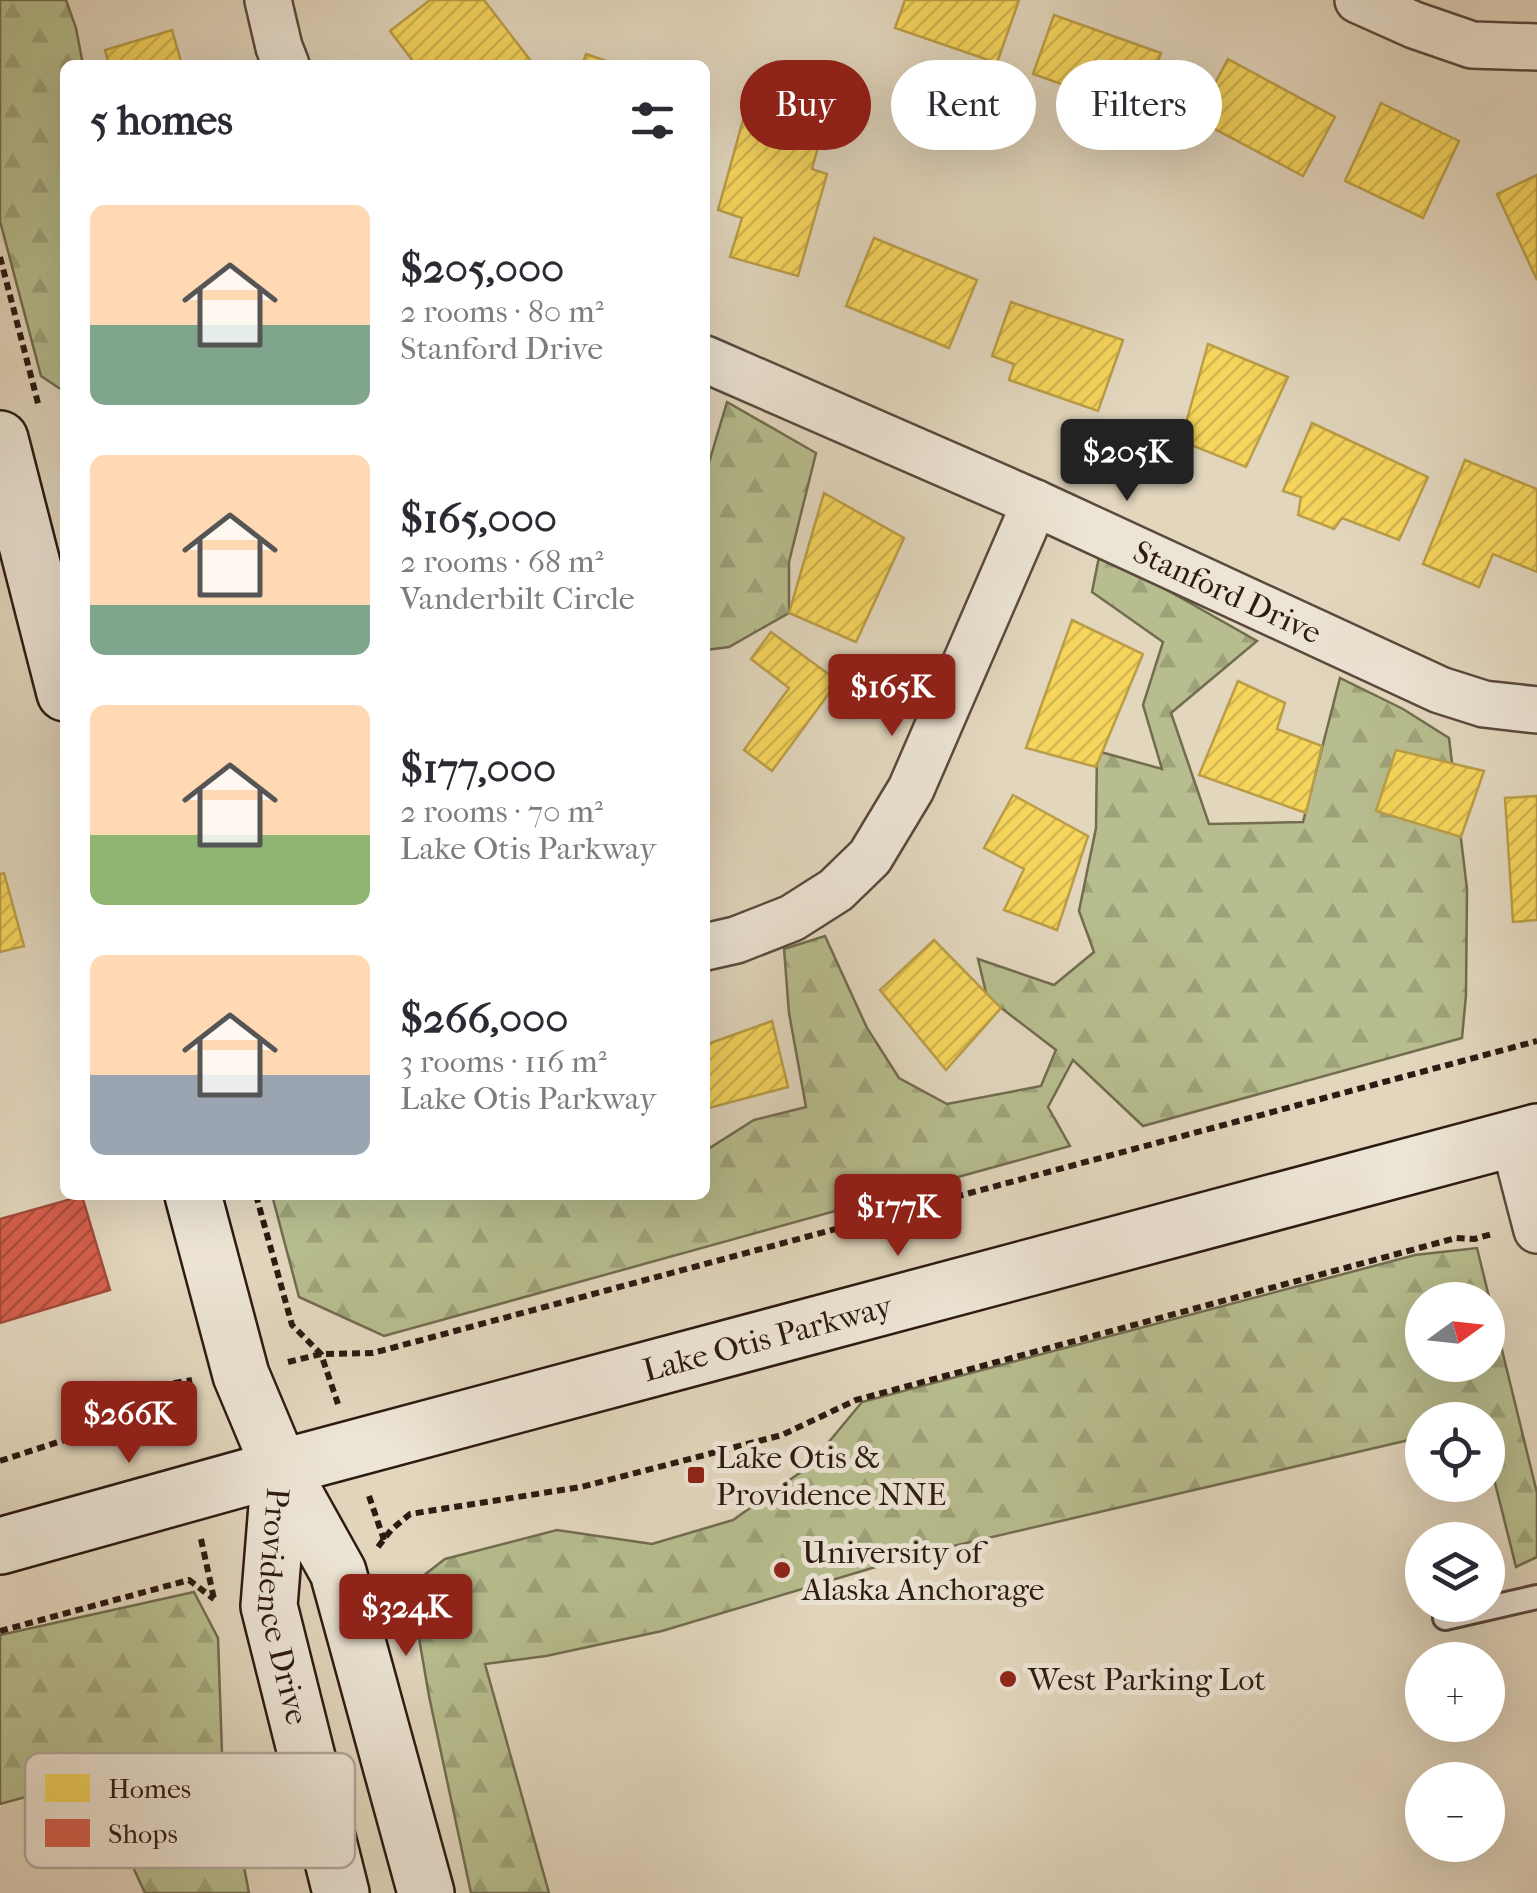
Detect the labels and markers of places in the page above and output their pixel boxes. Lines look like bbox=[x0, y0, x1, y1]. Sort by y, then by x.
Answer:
pin: $205K bbox=[1057, 419, 1197, 504]
pin: $165K bbox=[822, 654, 962, 739]
pin: $177K bbox=[828, 1174, 968, 1259]
pin: $266K bbox=[59, 1381, 199, 1466]
place label: Lake Otis & Providence NNE bbox=[716, 1439, 946, 1513]
marker: Lake Otis & Providence NNE bbox=[685, 1464, 707, 1486]
place label: University of Alaska Anchorage bbox=[800, 1534, 1045, 1608]
marker: University of Alaska Anchorage bbox=[771, 1559, 793, 1581]
pin: $324K bbox=[336, 1574, 476, 1659]
place label: West Parking Lot bbox=[1027, 1661, 1266, 1698]
marker: West Parking Lot bbox=[997, 1668, 1019, 1690]

